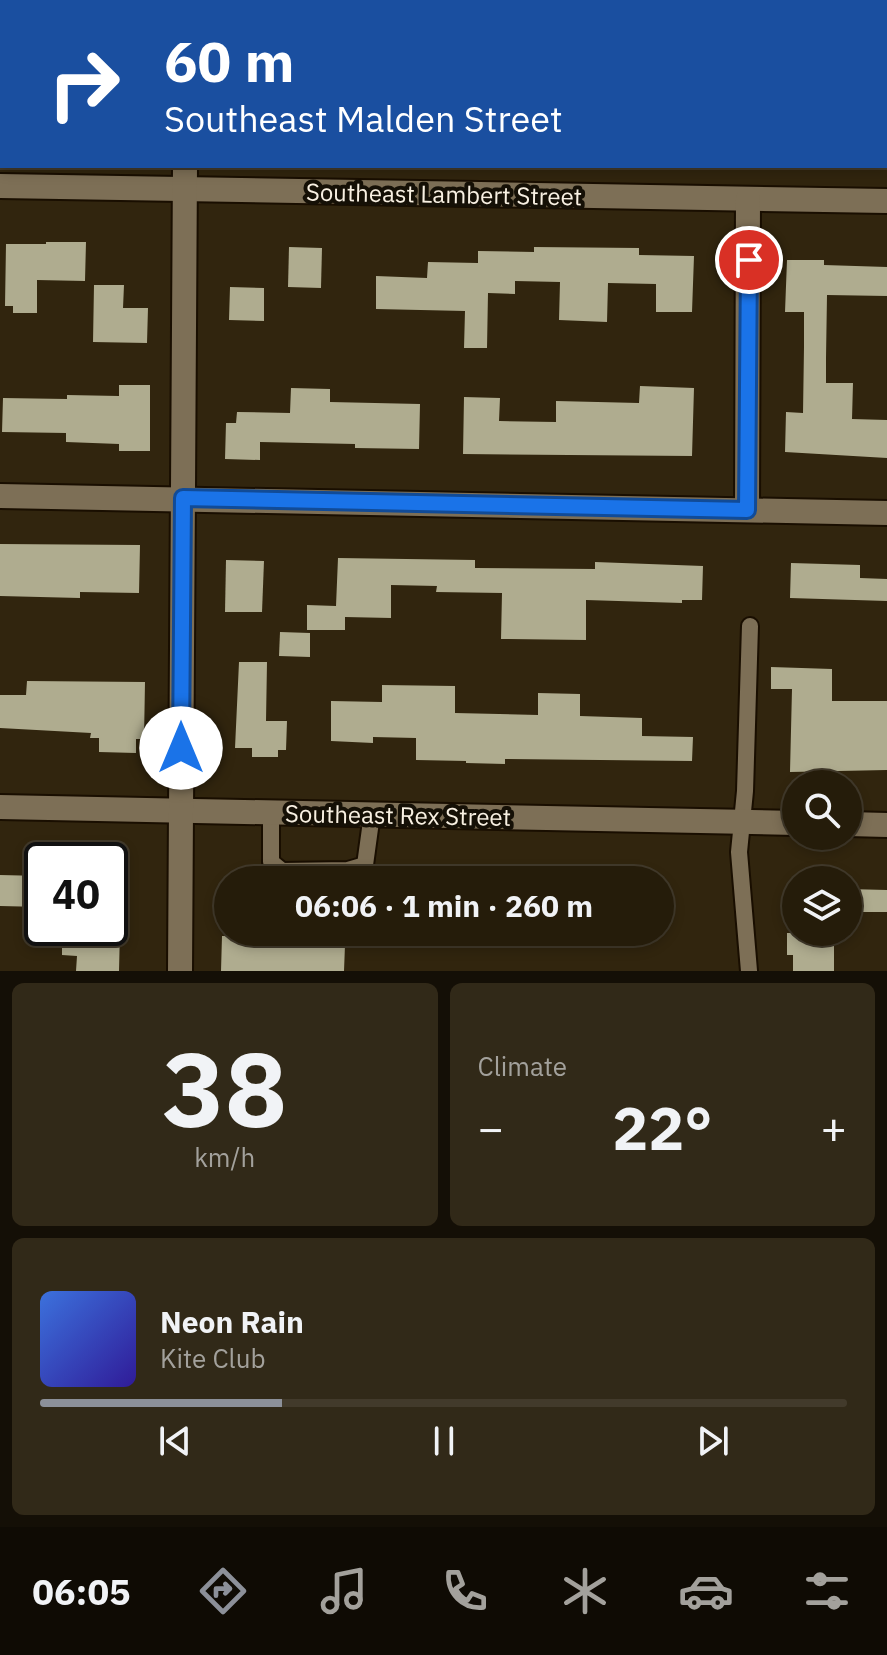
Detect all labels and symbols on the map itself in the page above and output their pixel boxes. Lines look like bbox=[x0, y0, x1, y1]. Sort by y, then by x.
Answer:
street label: Southeast Lambert Street bbox=[306, 176, 582, 212]
pin bbox=[715, 226, 783, 294]
position arrow bbox=[139, 706, 223, 790]
street label: Southeast Rex Street bbox=[285, 797, 511, 833]
speed limit sign: 40 bbox=[24, 842, 128, 946]

